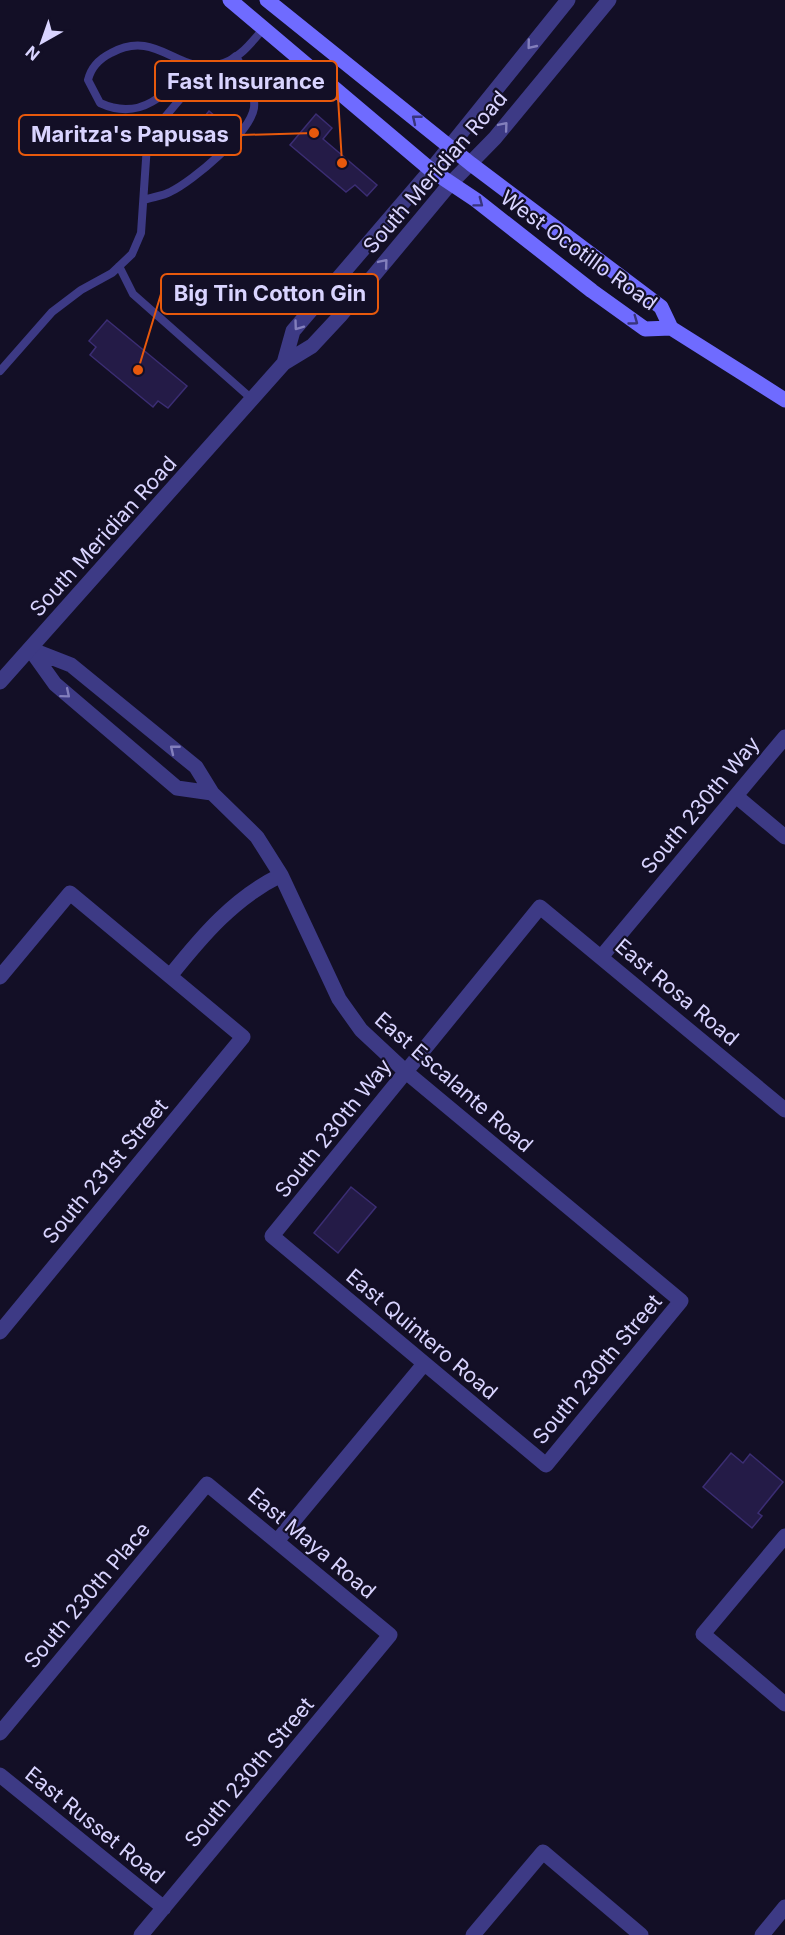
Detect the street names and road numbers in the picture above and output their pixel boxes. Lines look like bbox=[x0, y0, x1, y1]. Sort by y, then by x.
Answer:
street label: South Meridian Road bbox=[358, 86, 512, 258]
street label: West Ocotillo Road bbox=[496, 185, 662, 315]
street label: South Meridian Road bbox=[24, 451, 182, 621]
street label: South 230th Way bbox=[635, 731, 765, 879]
street label: East Rosa Road bbox=[610, 933, 744, 1051]
street label: East Escalante Road bbox=[370, 1007, 538, 1157]
street label: South 230th Way bbox=[269, 1053, 397, 1202]
street label: South 231st Street bbox=[37, 1093, 173, 1248]
street label: East Quintero Road bbox=[341, 1263, 503, 1405]
street label: South 230th Street bbox=[527, 1289, 667, 1449]
street label: East Maya Road bbox=[243, 1482, 381, 1604]
street label: South 230th Place bbox=[19, 1517, 155, 1673]
street label: South 230th Street bbox=[179, 1692, 319, 1852]
street label: East Russet Road bbox=[20, 1761, 170, 1889]

